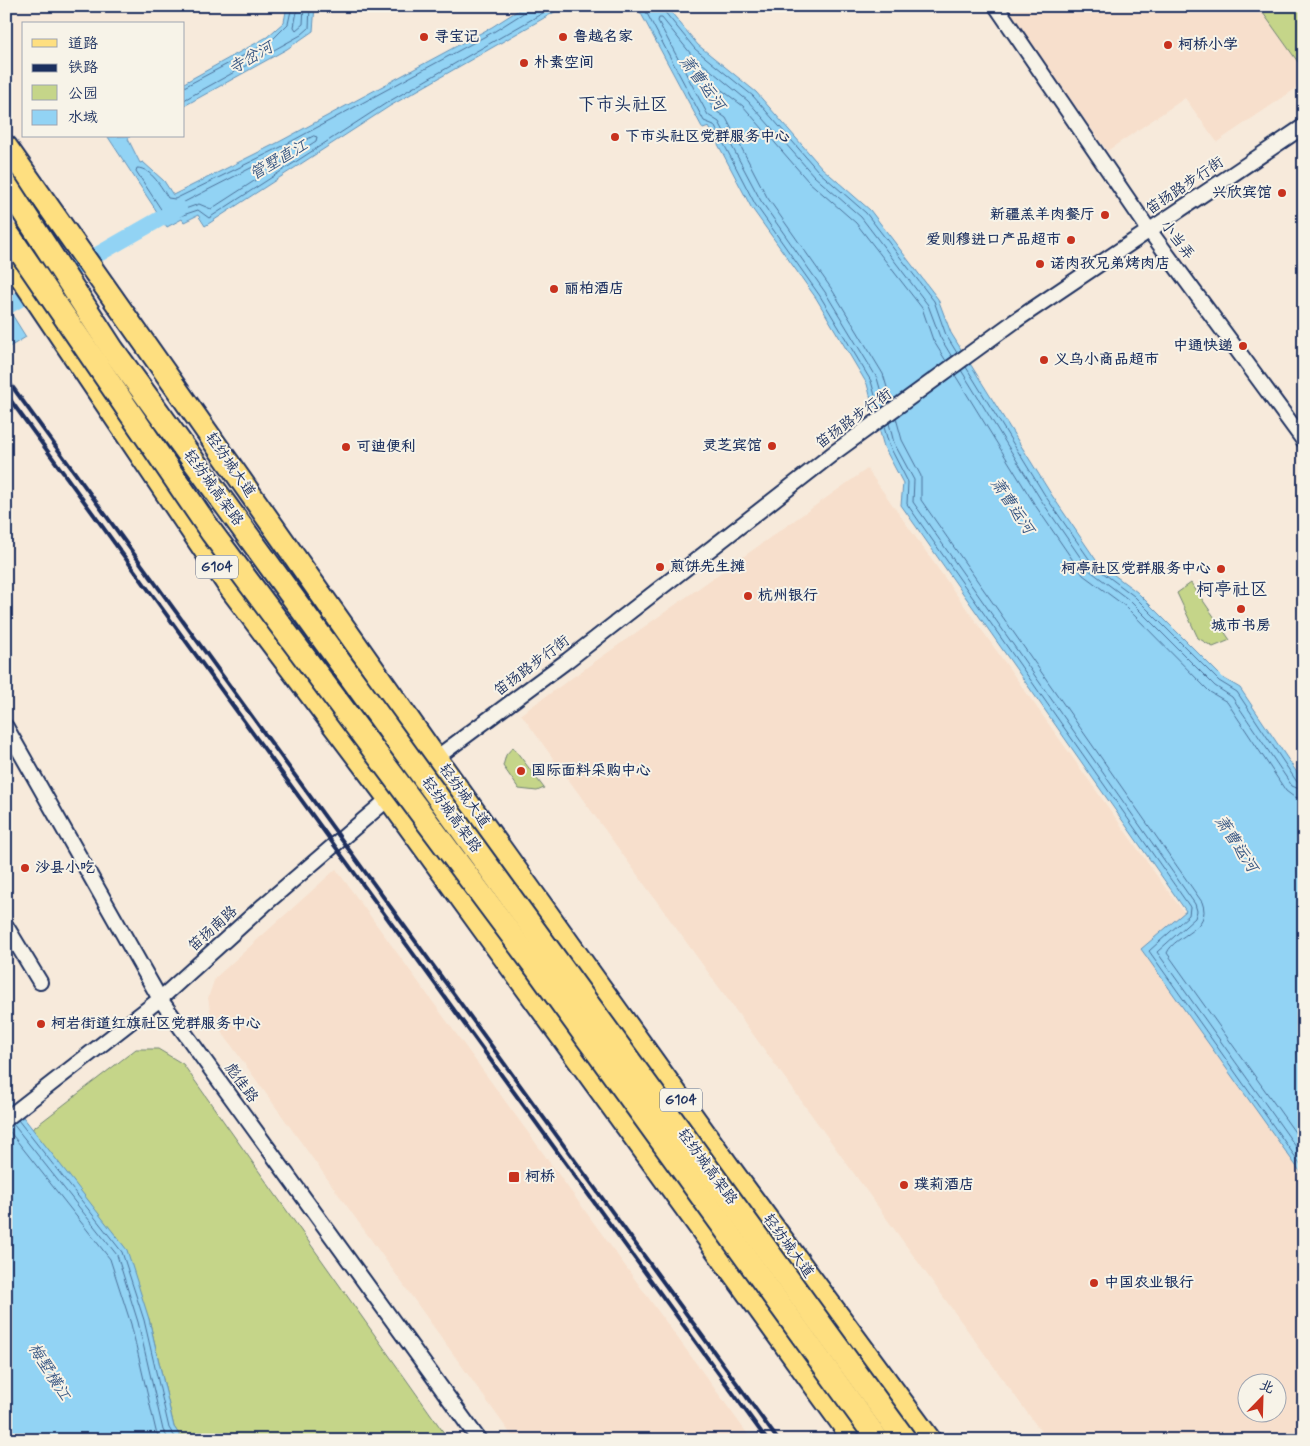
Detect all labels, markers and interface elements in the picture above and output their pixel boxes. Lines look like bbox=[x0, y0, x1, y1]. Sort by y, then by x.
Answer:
legend bbox=[22, 22, 185, 138]
place label: 寻宝记 bbox=[434, 27, 479, 47]
place label: 鲁越名家 bbox=[573, 27, 633, 47]
marker: 寻宝记 bbox=[418, 31, 430, 43]
marker: 鲁越名家 bbox=[557, 31, 569, 43]
text: 道路 bbox=[68, 34, 98, 54]
water label: 寺岔河 bbox=[225, 35, 280, 79]
place label: 柯桥小学 bbox=[1178, 35, 1238, 55]
marker: 柯桥小学 bbox=[1162, 39, 1174, 51]
water label: 萧曹运河 bbox=[674, 51, 731, 117]
place label: 朴素空间 bbox=[534, 53, 594, 73]
marker: 朴素空间 bbox=[518, 57, 530, 69]
text: 铁路 bbox=[68, 58, 98, 78]
text: 公园 bbox=[68, 84, 98, 104]
district label: 下市头社区 bbox=[578, 93, 668, 117]
text: 水域 bbox=[68, 108, 98, 128]
place label: 下市头社区党群服务中心 bbox=[625, 127, 790, 147]
marker: 下市头社区党群服务中心 bbox=[609, 131, 621, 143]
water label: 管墅直江 bbox=[246, 134, 313, 185]
street label: 笛扬路步行街 bbox=[1142, 153, 1228, 219]
place label: 兴欣宾馆 bbox=[1212, 183, 1272, 203]
marker: 兴欣宾馆 bbox=[1276, 187, 1288, 199]
place label: 新疆羔羊肉餐厅 bbox=[990, 205, 1095, 225]
marker: 新疆羔羊肉餐厅 bbox=[1099, 209, 1111, 221]
street label: 小当弄 bbox=[1155, 216, 1199, 264]
place label: 爱则穆进口产品超市 bbox=[926, 230, 1061, 250]
marker: 爱则穆进口产品超市 bbox=[1065, 234, 1077, 246]
place label: 诺肉孜兄弟烤肉店 bbox=[1050, 254, 1170, 274]
marker: 诺肉孜兄弟烤肉店 bbox=[1034, 258, 1046, 270]
place label: 丽柏酒店 bbox=[564, 279, 624, 299]
marker: 丽柏酒店 bbox=[548, 283, 560, 295]
place label: 中通快递 bbox=[1173, 336, 1233, 356]
marker: 中通快递 bbox=[1237, 340, 1249, 352]
place label: 义乌小商品超市 bbox=[1054, 350, 1159, 370]
marker: 义乌小商品超市 bbox=[1038, 354, 1050, 366]
street label: 笛扬路步行街 bbox=[812, 384, 896, 454]
street label: 轻纺城大道 bbox=[200, 429, 260, 501]
place label: 灵芝宾馆 bbox=[702, 436, 762, 456]
place label: 可迪便利 bbox=[356, 437, 416, 457]
marker: 灵芝宾馆 bbox=[766, 440, 778, 452]
marker: 可迪便利 bbox=[340, 441, 352, 453]
street label: 轻纺城高架路 bbox=[178, 446, 248, 530]
water label: 萧曹运河 bbox=[985, 474, 1040, 541]
road number: G104 bbox=[196, 556, 238, 578]
place label: 煎饼先生摊 bbox=[670, 557, 745, 577]
place label: 柯亭社区党群服务中心 bbox=[1061, 559, 1211, 579]
marker: 煎饼先生摊 bbox=[654, 561, 666, 573]
marker: 柯亭社区党群服务中心 bbox=[1215, 563, 1227, 575]
district label: 柯亭社区 bbox=[1196, 578, 1268, 602]
place label: 杭州银行 bbox=[758, 586, 818, 606]
marker: 杭州银行 bbox=[742, 590, 754, 602]
marker: 城市书房 bbox=[1235, 603, 1247, 615]
place label: 城市书房 bbox=[1211, 616, 1271, 636]
street label: 笛扬路步行街 bbox=[490, 631, 574, 701]
street label: 轻纺城大道 bbox=[434, 760, 494, 832]
place label: 国际面料采购中心 bbox=[531, 761, 651, 781]
marker: 国际面料采购中心 bbox=[515, 765, 527, 777]
street label: 轻纺城高架路 bbox=[416, 773, 486, 857]
water label: 萧曹运河 bbox=[1210, 811, 1264, 879]
place label: 沙县小吃 bbox=[35, 858, 95, 878]
marker: 沙县小吃 bbox=[19, 862, 31, 874]
street label: 笛扬南路 bbox=[184, 901, 242, 957]
place label: 柯岩街道红旗社区党群服务中心 bbox=[51, 1014, 261, 1034]
marker: 柯岩街道红旗社区党群服务中心 bbox=[35, 1018, 47, 1030]
street label: 彪佳路 bbox=[220, 1059, 262, 1107]
road number: G104 bbox=[660, 1088, 702, 1112]
street label: 轻纺城高架路 bbox=[672, 1125, 742, 1209]
place label: 柯桥 bbox=[525, 1167, 555, 1187]
marker: 柯桥 bbox=[507, 1170, 521, 1184]
place label: 璞莉酒店 bbox=[914, 1175, 974, 1195]
marker: 璞莉酒店 bbox=[898, 1179, 910, 1191]
street label: 轻纺城大道 bbox=[758, 1210, 818, 1282]
place label: 中国农业银行 bbox=[1104, 1273, 1194, 1293]
marker: 中国农业银行 bbox=[1088, 1277, 1100, 1289]
water label: 梅墅横江 bbox=[23, 1339, 75, 1406]
north arrow bbox=[1238, 1374, 1288, 1424]
text: 北 bbox=[1257, 1376, 1277, 1398]

